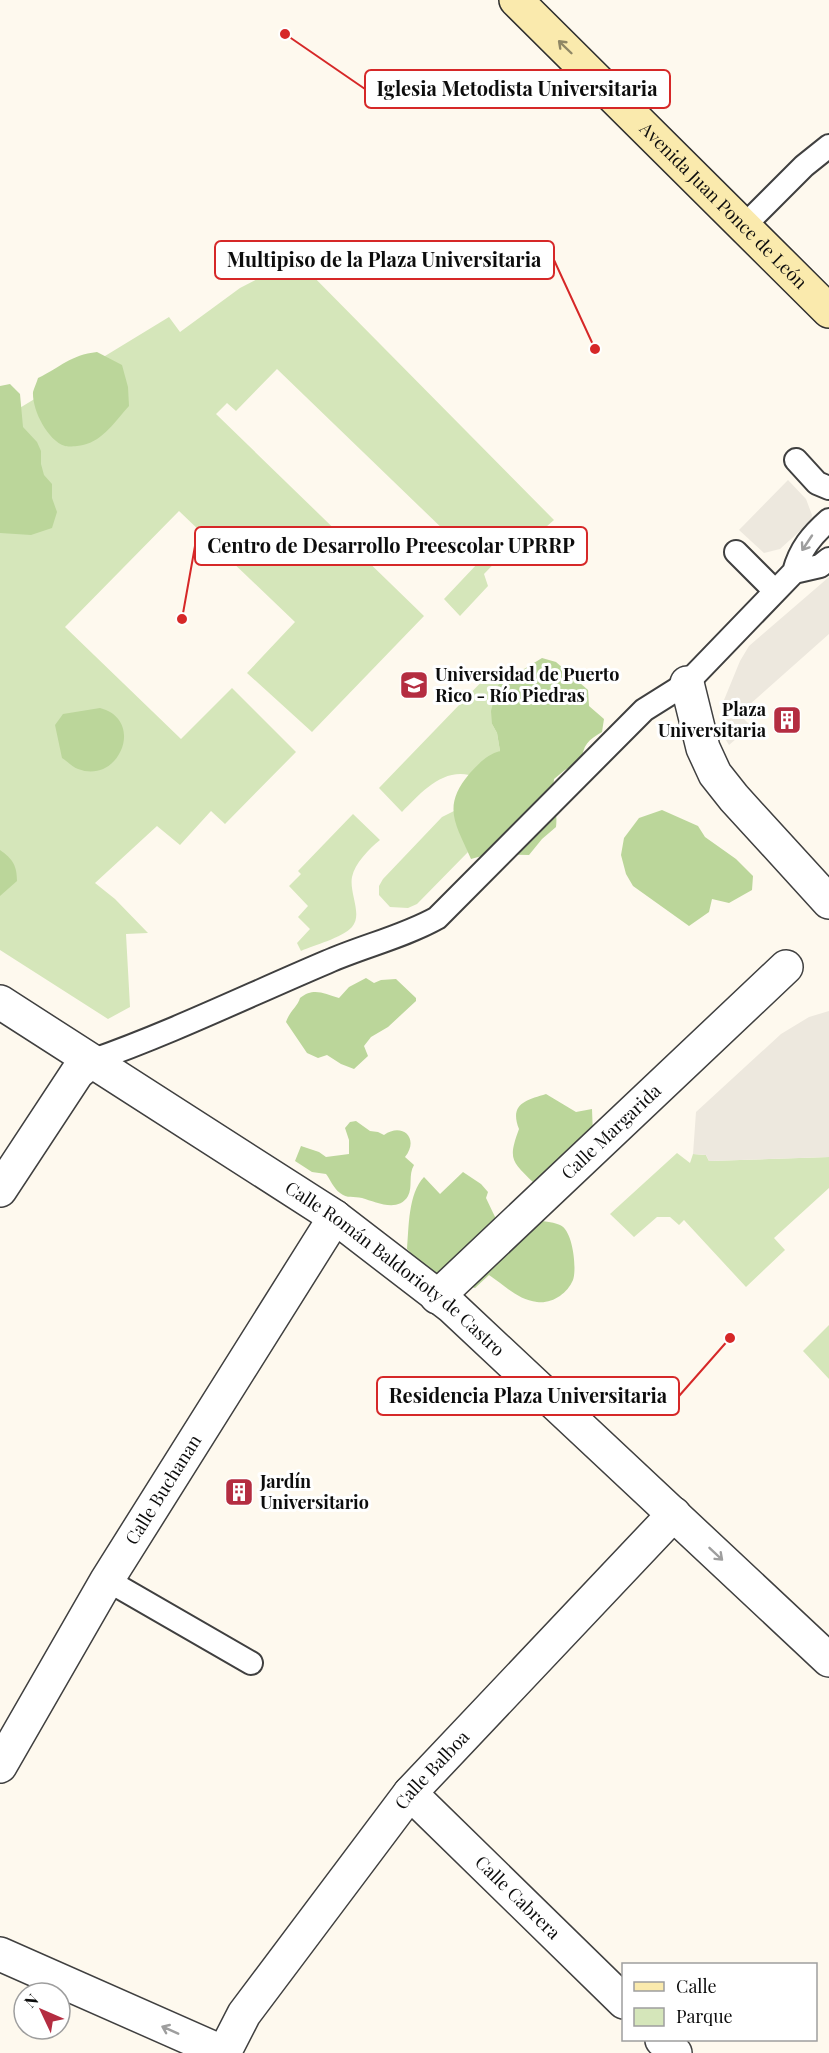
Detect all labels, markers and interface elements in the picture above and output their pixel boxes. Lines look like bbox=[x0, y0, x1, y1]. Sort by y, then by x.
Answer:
one-way arrow bbox=[557, 39, 572, 54]
callout: Iglesia Metodista Universitaria bbox=[365, 70, 670, 108]
text: Iglesia Metodista Universitaria bbox=[377, 74, 658, 101]
street label: Avenida Juan Ponce de León bbox=[634, 116, 813, 294]
callout: Multipiso de la Plaza Universitaria bbox=[215, 241, 554, 279]
text: Multipiso de la Plaza Universitaria bbox=[227, 245, 542, 272]
callout: Centro de Desarrollo Preescolar UPRRP bbox=[195, 527, 587, 565]
text: Centro de Desarrollo Preescolar UPRRP bbox=[207, 531, 575, 558]
one-way arrow bbox=[801, 534, 813, 551]
place label: Universidad de Puerto Rico - Río Piedras bbox=[435, 662, 619, 707]
school or university icon: Universidad de Puerto Rico - Río Piedras bbox=[398, 669, 430, 701]
place label: Plaza Universitaria bbox=[658, 697, 767, 742]
building icon: Plaza Universitaria bbox=[771, 704, 803, 736]
street label: Calle Margarida bbox=[556, 1078, 666, 1184]
street label: Calle Román Baldorioty de Castro bbox=[281, 1175, 510, 1361]
callout: Residencia Plaza Universitaria bbox=[377, 1377, 679, 1415]
text: Residencia Plaza Universitaria bbox=[389, 1381, 668, 1408]
street label: Calle Buchanan bbox=[119, 1430, 206, 1549]
place label: Jardín Universitario bbox=[259, 1469, 369, 1514]
building icon: Jardín Universitario bbox=[223, 1476, 255, 1508]
one-way arrow bbox=[709, 1547, 724, 1561]
street label: Calle Balboa bbox=[389, 1725, 474, 1814]
street label: Calle Cabrera bbox=[470, 1850, 566, 1944]
legend bbox=[622, 1963, 817, 2041]
text: Calle bbox=[676, 1974, 717, 1998]
north arrow bbox=[12, 1981, 72, 2041]
text: N bbox=[19, 1988, 43, 2012]
text: Parque bbox=[676, 2004, 733, 2028]
one-way arrow bbox=[162, 2023, 180, 2035]

